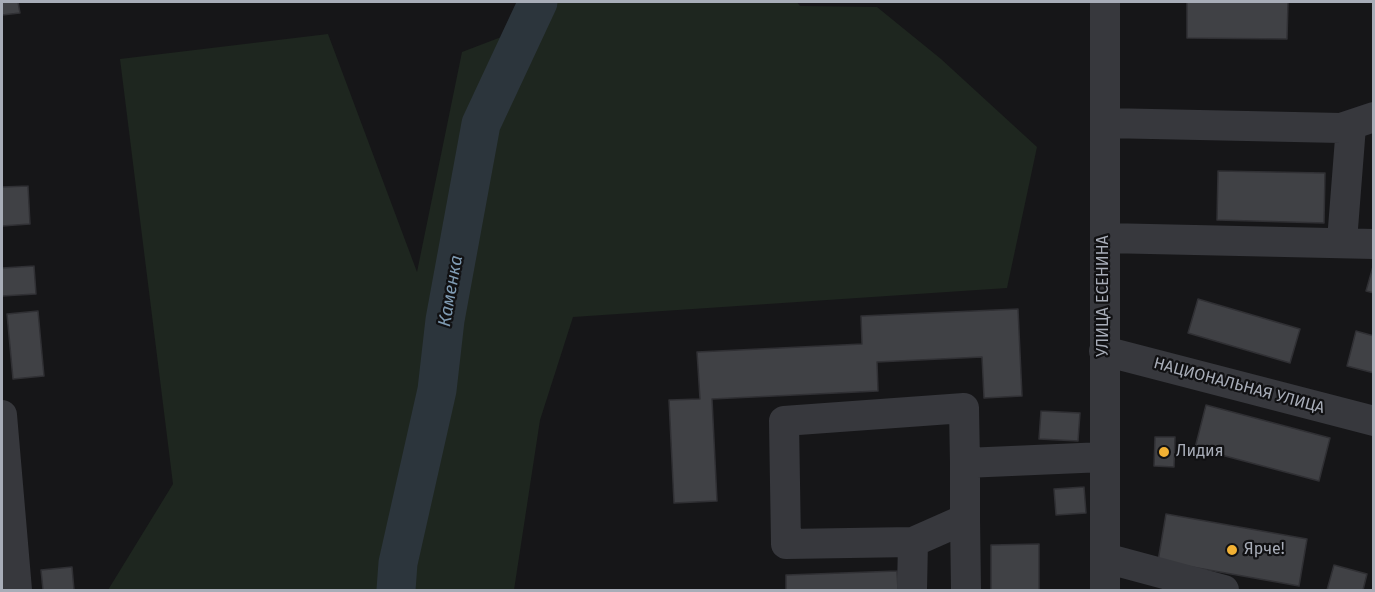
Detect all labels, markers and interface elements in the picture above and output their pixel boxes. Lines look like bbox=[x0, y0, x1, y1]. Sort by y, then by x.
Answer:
street label: УЛИЦА ЕСЕНИНА bbox=[1094, 235, 1114, 357]
water label: Каменка bbox=[434, 254, 468, 328]
street label: НАЦИОНАЛЬНАЯ УЛИЦА bbox=[1152, 354, 1326, 418]
place label: Лидия bbox=[1176, 442, 1223, 462]
marker: Лидия bbox=[1157, 445, 1171, 459]
place label: Ярче! bbox=[1244, 540, 1285, 560]
marker: Ярче! bbox=[1225, 543, 1239, 557]

